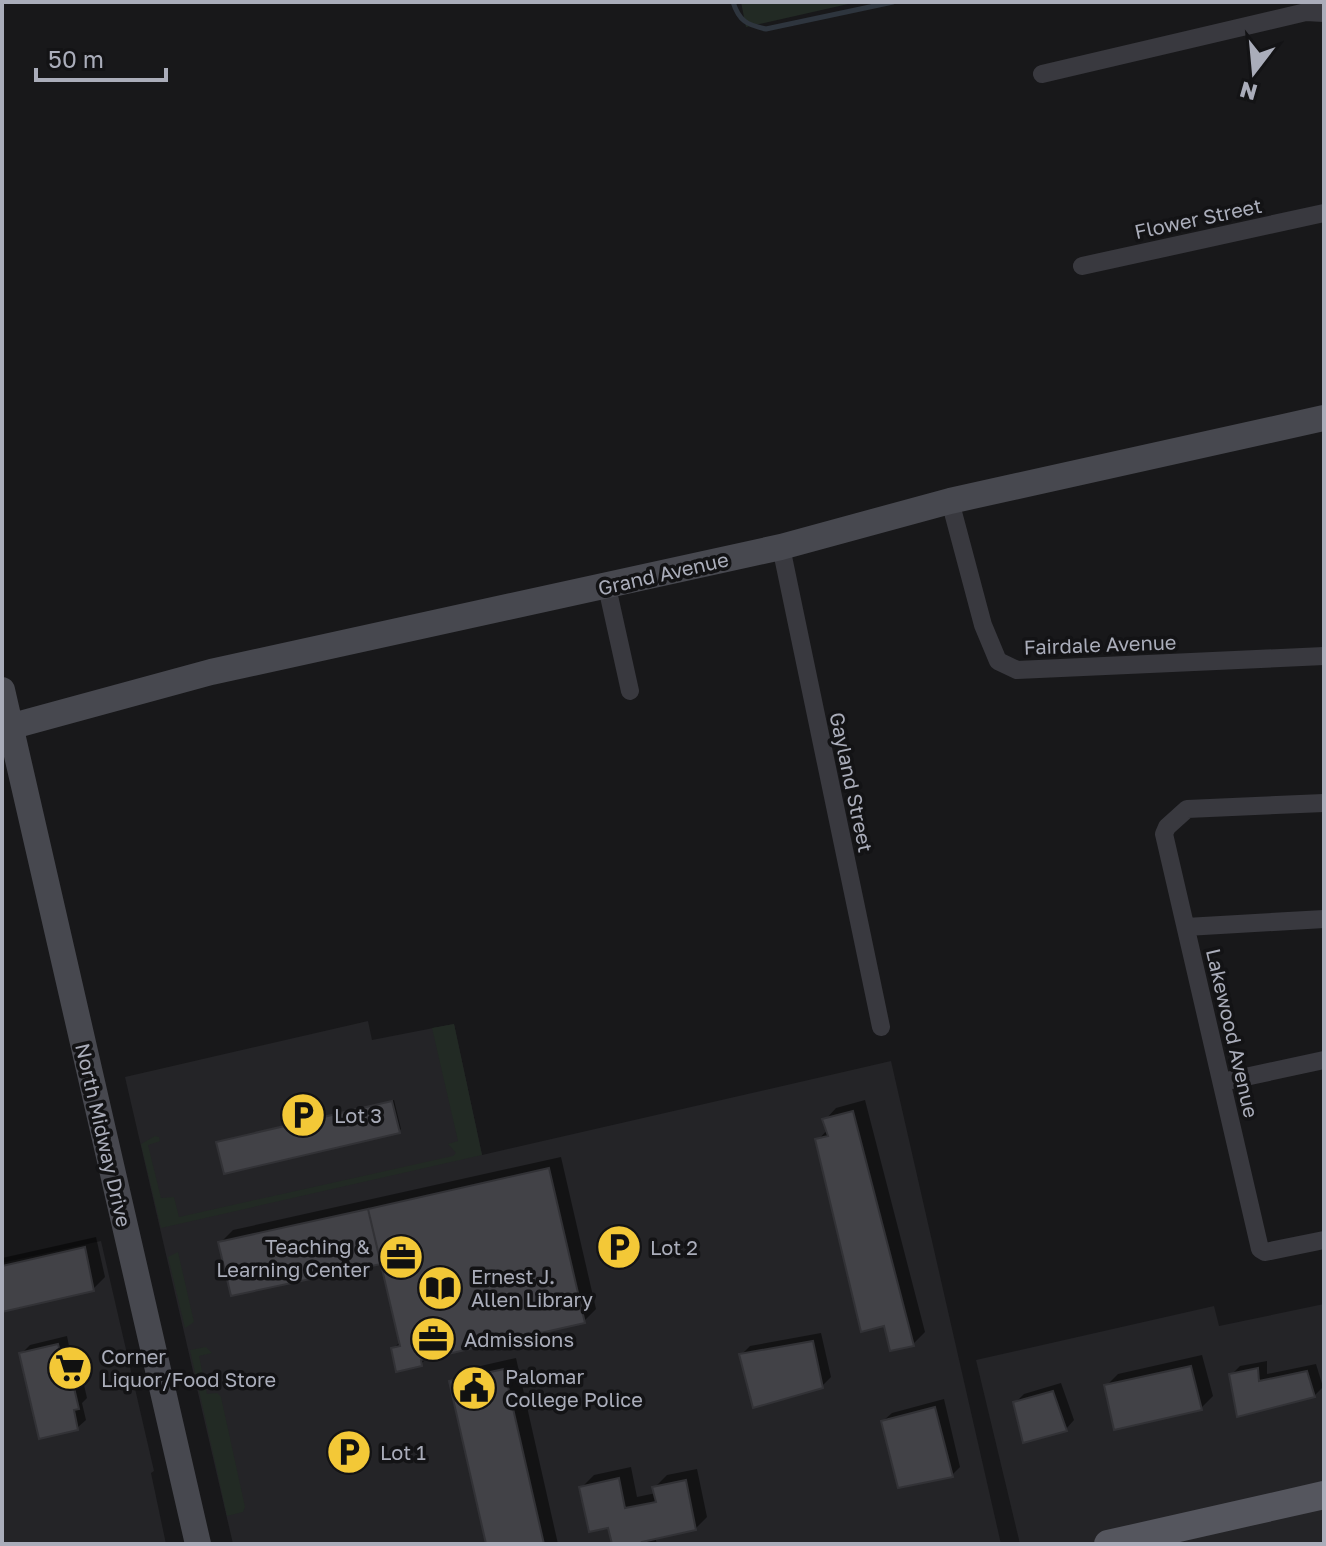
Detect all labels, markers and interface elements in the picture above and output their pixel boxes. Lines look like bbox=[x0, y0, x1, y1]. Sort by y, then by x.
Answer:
scale bar bbox=[36, 32, 166, 82]
north arrow bbox=[1214, 32, 1294, 112]
text: 50 m bbox=[48, 44, 104, 73]
text: N bbox=[1237, 76, 1260, 107]
street label: Flower Street bbox=[1132, 193, 1264, 243]
street label: Grand Avenue bbox=[595, 546, 731, 600]
street label: Fairdale Avenue bbox=[1023, 629, 1177, 659]
street label: Gayland Street bbox=[825, 710, 879, 854]
street label: Lakewood Avenue bbox=[1202, 946, 1264, 1120]
street label: North Midway Drive bbox=[71, 1041, 137, 1229]
parking icon: Lot 3 bbox=[279, 1091, 327, 1139]
place label: Lot 3 bbox=[334, 1103, 382, 1127]
parking icon: Lot 2 bbox=[595, 1223, 643, 1271]
office icon: Teaching & Learning Center bbox=[377, 1233, 425, 1281]
place label: Teaching & Learning Center bbox=[216, 1234, 371, 1281]
place label: Lot 2 bbox=[650, 1235, 698, 1259]
library icon: Ernest J. Allen Library bbox=[416, 1264, 464, 1312]
place label: Ernest J. Allen Library bbox=[471, 1264, 593, 1311]
office icon: Admissions bbox=[409, 1315, 457, 1363]
place label: Admissions bbox=[464, 1327, 574, 1351]
supermarket icon: Corner Liquor/Food Store bbox=[46, 1344, 94, 1392]
place label: Corner Liquor/Food Store bbox=[101, 1344, 276, 1391]
public building icon: Palomar College Police bbox=[450, 1364, 498, 1412]
place label: Palomar College Police bbox=[505, 1364, 643, 1411]
parking icon: Lot 1 bbox=[325, 1428, 373, 1476]
place label: Lot 1 bbox=[380, 1440, 426, 1464]

